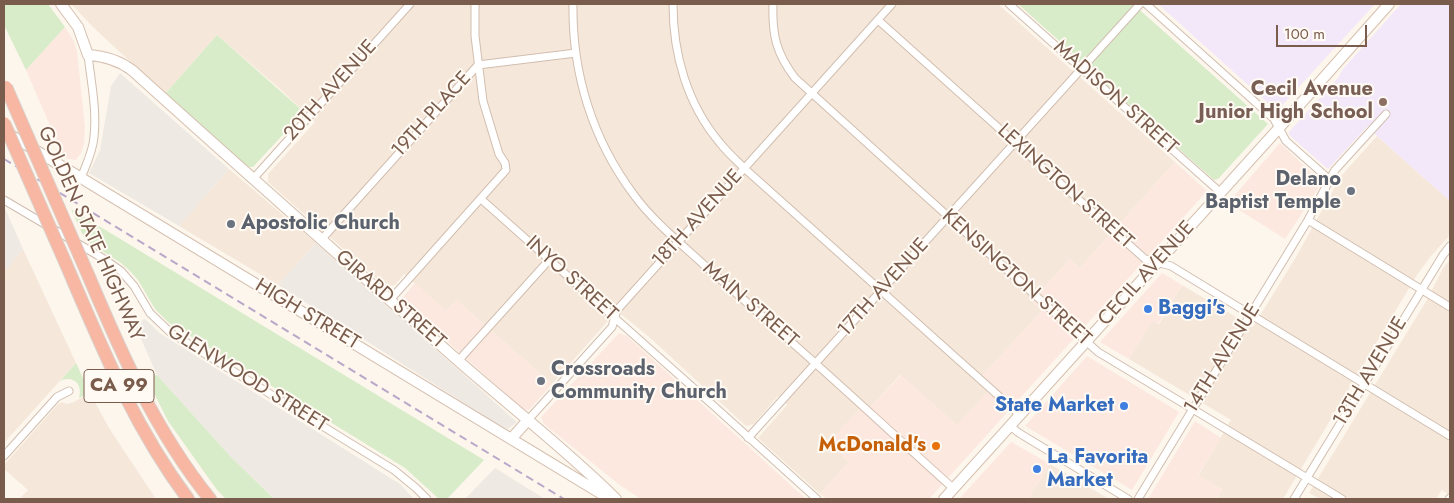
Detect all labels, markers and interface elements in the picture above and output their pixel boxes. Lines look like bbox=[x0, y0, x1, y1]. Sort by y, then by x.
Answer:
scale bar bbox=[1279, 15, 1370, 47]
text: 100 m bbox=[1284, 23, 1325, 45]
street label: 20TH AVENUE bbox=[279, 36, 383, 146]
street label: MADISON STREET bbox=[1048, 36, 1182, 160]
street label: 19TH PLACE bbox=[387, 67, 477, 163]
place label: Cecil Avenue Junior High School bbox=[1198, 78, 1373, 125]
marker: Cecil Avenue Junior High School bbox=[1377, 96, 1389, 108]
street label: LEXINGTON STREET bbox=[992, 120, 1138, 254]
street label: GOLDEN STATE HIGHWAY bbox=[32, 123, 148, 345]
street label: 18TH AVENUE bbox=[648, 165, 748, 273]
place label: Delano Baptist Temple bbox=[1205, 168, 1341, 215]
marker: Delano Baptist Temple bbox=[1345, 185, 1357, 197]
street label: KENSINGTON STREET bbox=[936, 205, 1096, 351]
place label: Apostolic Church bbox=[241, 212, 400, 236]
street label: CECIL AVENUE bbox=[1094, 217, 1200, 331]
marker: Apostolic Church bbox=[225, 218, 237, 230]
street label: INYO STREET bbox=[520, 232, 622, 326]
street label: 17TH AVENUE bbox=[833, 234, 935, 342]
street label: GIRARD STREET bbox=[330, 246, 450, 354]
street label: MAIN STREET bbox=[697, 257, 803, 353]
street label: HIGH STREET bbox=[250, 274, 364, 356]
place label: Baggi's bbox=[1158, 297, 1225, 321]
street label: 14TH AVENUE bbox=[1180, 300, 1266, 418]
marker: Baggi's bbox=[1142, 303, 1154, 315]
street label: 13TH AVENUE bbox=[1329, 313, 1413, 431]
street label: GLENWOOD STREET bbox=[162, 320, 332, 438]
place label: Crossroads Community Church bbox=[551, 358, 727, 405]
road number: CA 99 bbox=[84, 370, 154, 402]
marker: Crossroads Community Church bbox=[535, 375, 547, 387]
place label: State Market bbox=[995, 394, 1114, 418]
marker: State Market bbox=[1118, 400, 1130, 412]
place label: McDonald's bbox=[819, 434, 926, 458]
marker: McDonald's bbox=[930, 440, 942, 452]
place label: La Favorita Market bbox=[1047, 446, 1148, 493]
marker: La Favorita Market bbox=[1031, 463, 1043, 475]

